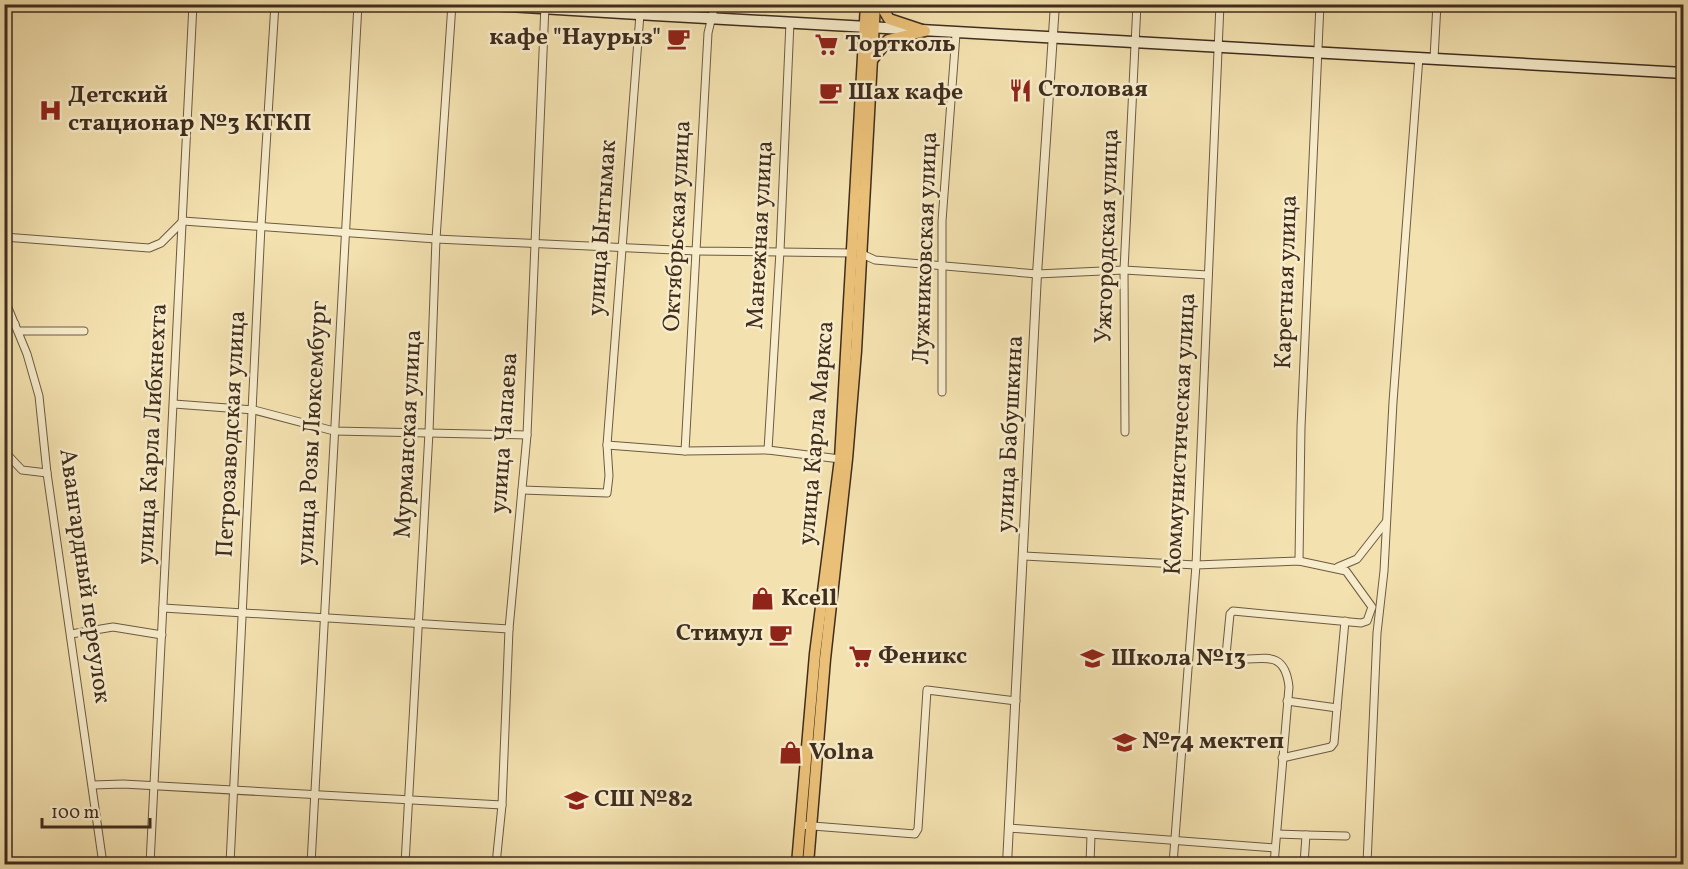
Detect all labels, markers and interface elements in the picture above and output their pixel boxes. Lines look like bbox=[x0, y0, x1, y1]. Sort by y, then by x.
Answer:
place label: кафе "Наурыз" bbox=[489, 21, 661, 55]
cafe icon: кафе "Наурыз" bbox=[666, 25, 692, 51]
place label: Тортколь bbox=[845, 28, 956, 62]
supermarket icon: Тортколь bbox=[814, 32, 840, 58]
place label: Столовая bbox=[1038, 73, 1148, 107]
place label: Шах кафе bbox=[848, 76, 963, 110]
restaurant icon: Столовая bbox=[1007, 77, 1033, 103]
place label: Детский стационар №3 КГКП bbox=[68, 79, 311, 141]
cafe icon: Шах кафе bbox=[817, 80, 843, 106]
hospital icon: Детский стационар №3 КГКП bbox=[37, 97, 63, 123]
street label: Октябрьская улица bbox=[655, 119, 701, 333]
street label: Ужгородская улица bbox=[1087, 128, 1129, 344]
street label: Лужниковская улица bbox=[905, 131, 947, 365]
street label: улица Ынтымак bbox=[580, 138, 626, 317]
street label: Манежная улица bbox=[739, 140, 783, 330]
street label: Каретная улица bbox=[1267, 194, 1307, 370]
street label: Коммунистическая улица bbox=[1157, 292, 1205, 576]
street label: улица Розы Люксембург bbox=[289, 299, 337, 566]
street label: улица Карла Либкнехта bbox=[129, 302, 177, 566]
street label: Петрозаводская улица bbox=[209, 310, 255, 558]
street label: улица Карла Маркса bbox=[790, 319, 844, 547]
street label: Мурманская улица bbox=[387, 329, 431, 539]
street label: улица Бабушкина bbox=[989, 334, 1033, 534]
street label: улица Чапаева bbox=[482, 351, 528, 515]
street label: Авангардный переулок bbox=[49, 446, 119, 706]
place label: Kcell bbox=[781, 582, 837, 616]
shop icon: Kcell bbox=[750, 586, 776, 612]
place label: Стимул bbox=[676, 617, 763, 651]
cafe icon: Стимул bbox=[768, 621, 794, 647]
place label: Феникс bbox=[878, 640, 967, 674]
place label: Школа №13 bbox=[1111, 642, 1246, 676]
supermarket icon: Феникс bbox=[847, 644, 873, 670]
school or university icon: Школа №13 bbox=[1080, 646, 1106, 672]
place label: №74 мектеп bbox=[1142, 725, 1284, 759]
school or university icon: №74 мектеп bbox=[1111, 729, 1137, 755]
place label: Volna bbox=[809, 736, 874, 770]
shop icon: Volna bbox=[778, 740, 804, 766]
place label: СШ №82 bbox=[594, 783, 693, 817]
school or university icon: СШ №82 bbox=[563, 787, 589, 813]
scale bar bbox=[42, 791, 150, 829]
text: 100 m bbox=[51, 801, 100, 826]

